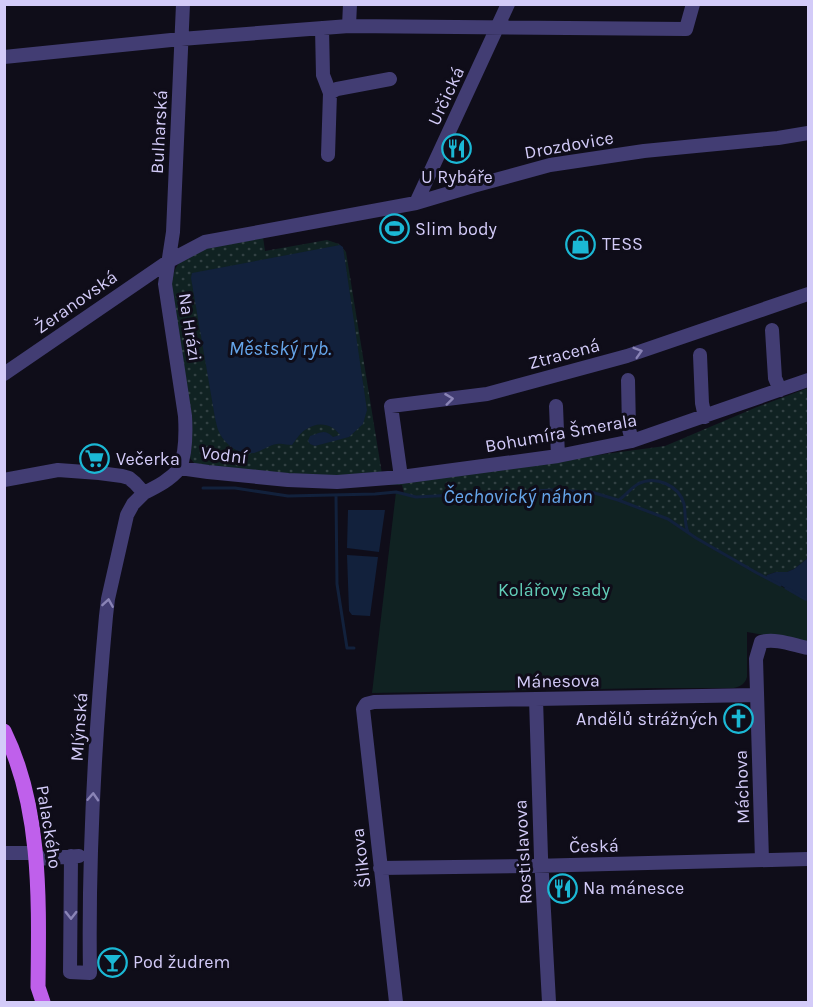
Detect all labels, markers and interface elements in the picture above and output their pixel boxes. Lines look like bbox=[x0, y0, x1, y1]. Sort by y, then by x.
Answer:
street label: Určická bbox=[423, 63, 469, 129]
street label: Bulharská bbox=[146, 90, 172, 174]
street label: Drozdovice bbox=[523, 126, 615, 164]
restaurant icon: U Rybáře bbox=[441, 132, 473, 164]
place label: U Rybáře bbox=[421, 166, 493, 188]
sports icon: Slim body bbox=[378, 213, 410, 245]
place label: Slim body bbox=[415, 218, 498, 240]
shop icon: TESS bbox=[565, 228, 597, 260]
place label: TESS bbox=[602, 233, 643, 255]
street label: Žeranovská bbox=[31, 266, 121, 338]
street label: Na Hrázi bbox=[174, 291, 206, 363]
street label: Ztracená bbox=[526, 334, 602, 374]
water label: Městský ryb. bbox=[229, 337, 331, 360]
one-way arrow bbox=[632, 347, 643, 359]
one-way arrow bbox=[445, 393, 454, 406]
street label: Bohumíra Šmerala bbox=[483, 409, 639, 457]
street label: Vodní bbox=[200, 441, 249, 469]
supermarket icon: Večerka bbox=[79, 443, 111, 475]
place label: Večerka bbox=[116, 448, 180, 470]
water label: Čechovický náhon bbox=[443, 484, 593, 508]
park label: Kolářovy sady bbox=[498, 579, 611, 601]
one-way arrow bbox=[101, 598, 113, 607]
street label: Mánesova bbox=[516, 669, 600, 693]
street label: Mlýnská bbox=[66, 692, 92, 762]
church icon: Andělů strážných bbox=[723, 703, 755, 735]
place label: Andělů strážných bbox=[576, 708, 718, 730]
street label: Máchova bbox=[730, 750, 754, 824]
street label: Palackého bbox=[32, 784, 66, 870]
one-way arrow bbox=[87, 793, 100, 802]
street label: Rostislavova bbox=[509, 799, 537, 905]
street label: Šlikova bbox=[346, 827, 376, 889]
street label: Česká bbox=[569, 835, 619, 857]
restaurant icon: Na mánesce bbox=[546, 872, 578, 904]
place label: Na mánesce bbox=[583, 877, 684, 899]
one-way arrow bbox=[65, 910, 77, 919]
bar icon: Pod žudrem bbox=[96, 946, 128, 978]
place label: Pod žudrem bbox=[133, 951, 230, 973]

